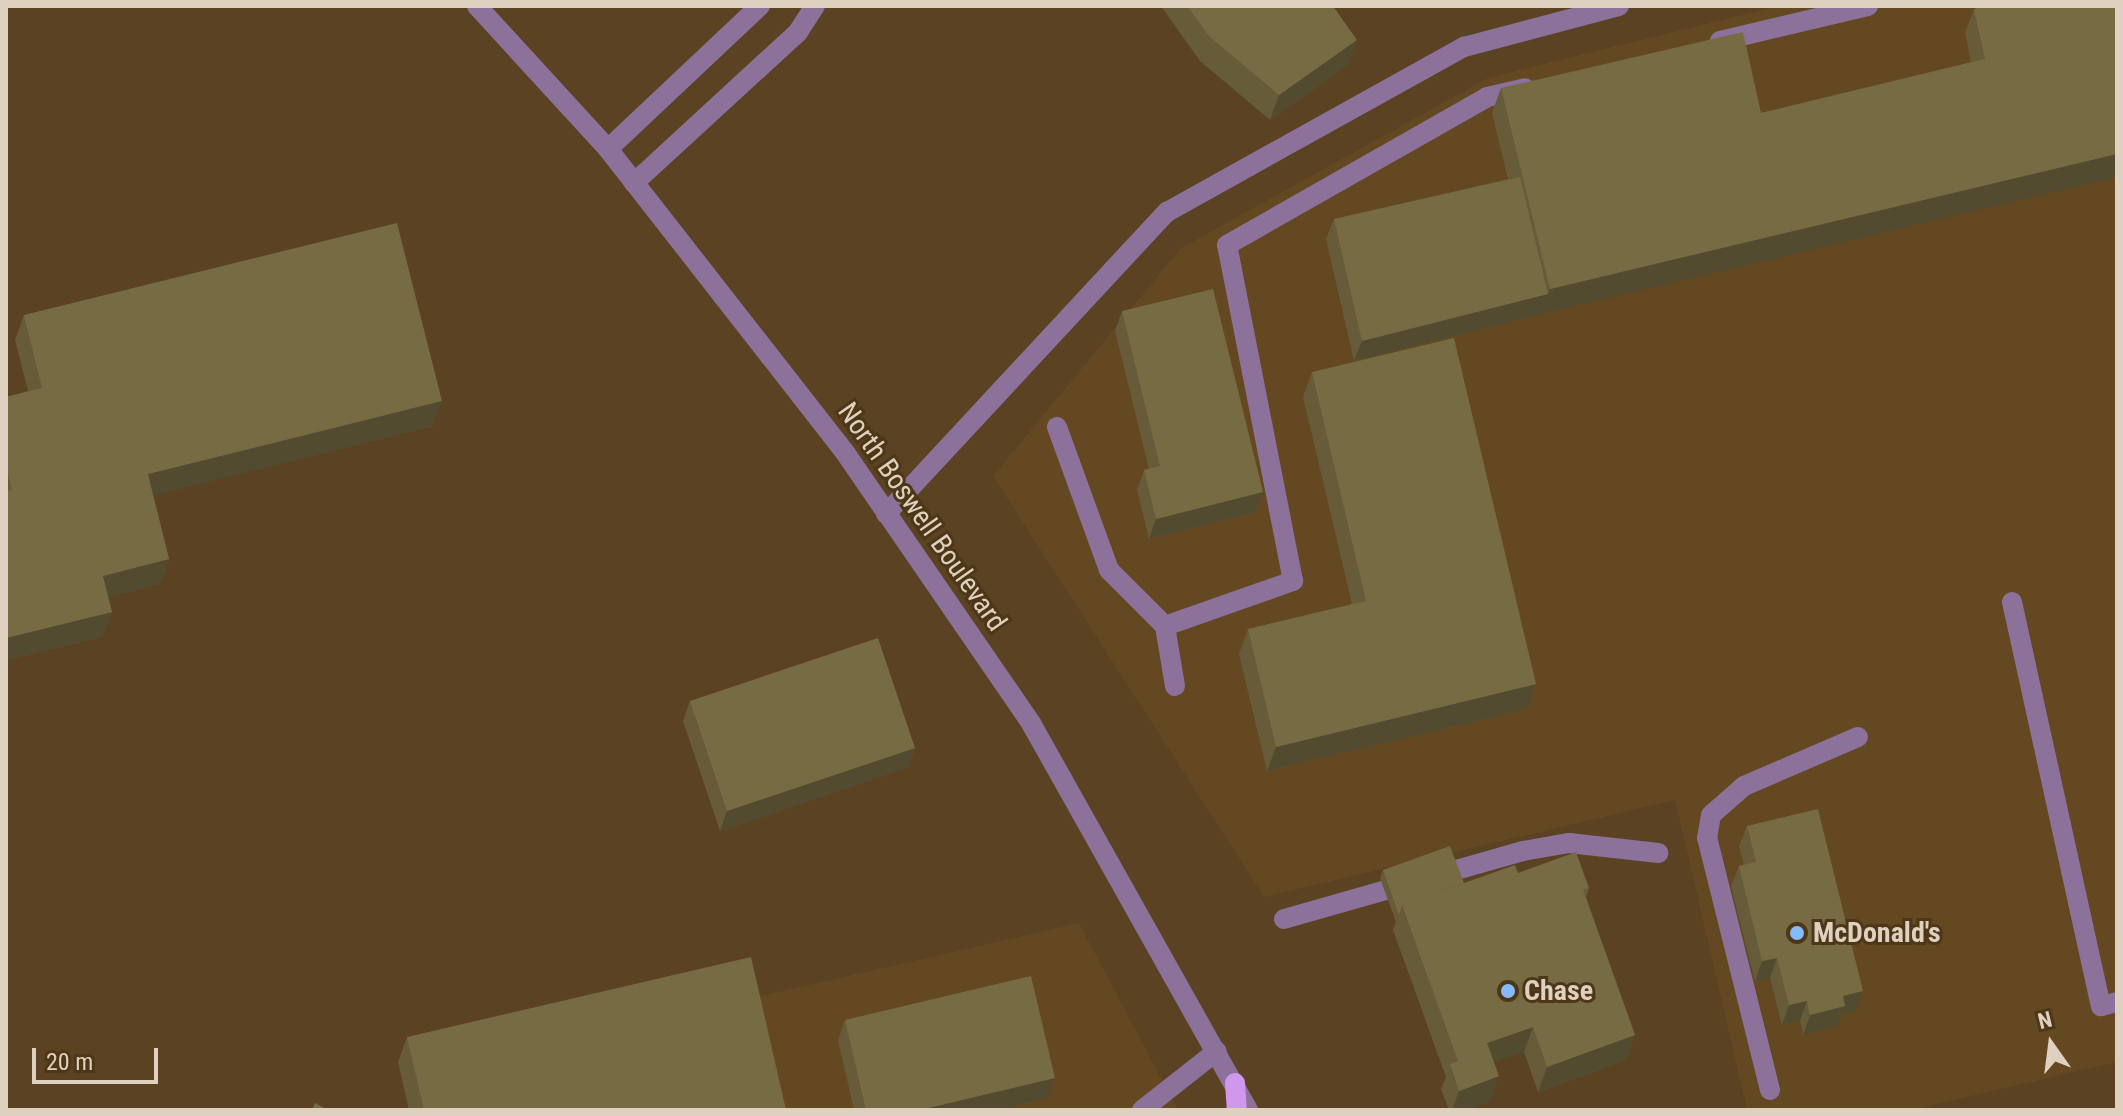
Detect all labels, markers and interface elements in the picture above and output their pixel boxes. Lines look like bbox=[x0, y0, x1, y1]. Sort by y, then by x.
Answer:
street label: North Boswell Boulevard bbox=[830, 396, 1014, 638]
place label: McDonald's bbox=[1813, 916, 1941, 950]
marker: McDonald's bbox=[1788, 924, 1806, 942]
place label: Chase bbox=[1524, 974, 1593, 1008]
marker: Chase bbox=[1499, 982, 1517, 1000]
north arrow bbox=[2011, 1004, 2091, 1084]
text: N bbox=[2035, 1006, 2055, 1034]
scale bar bbox=[36, 1032, 162, 1082]
text: 20 m bbox=[46, 1048, 93, 1076]

